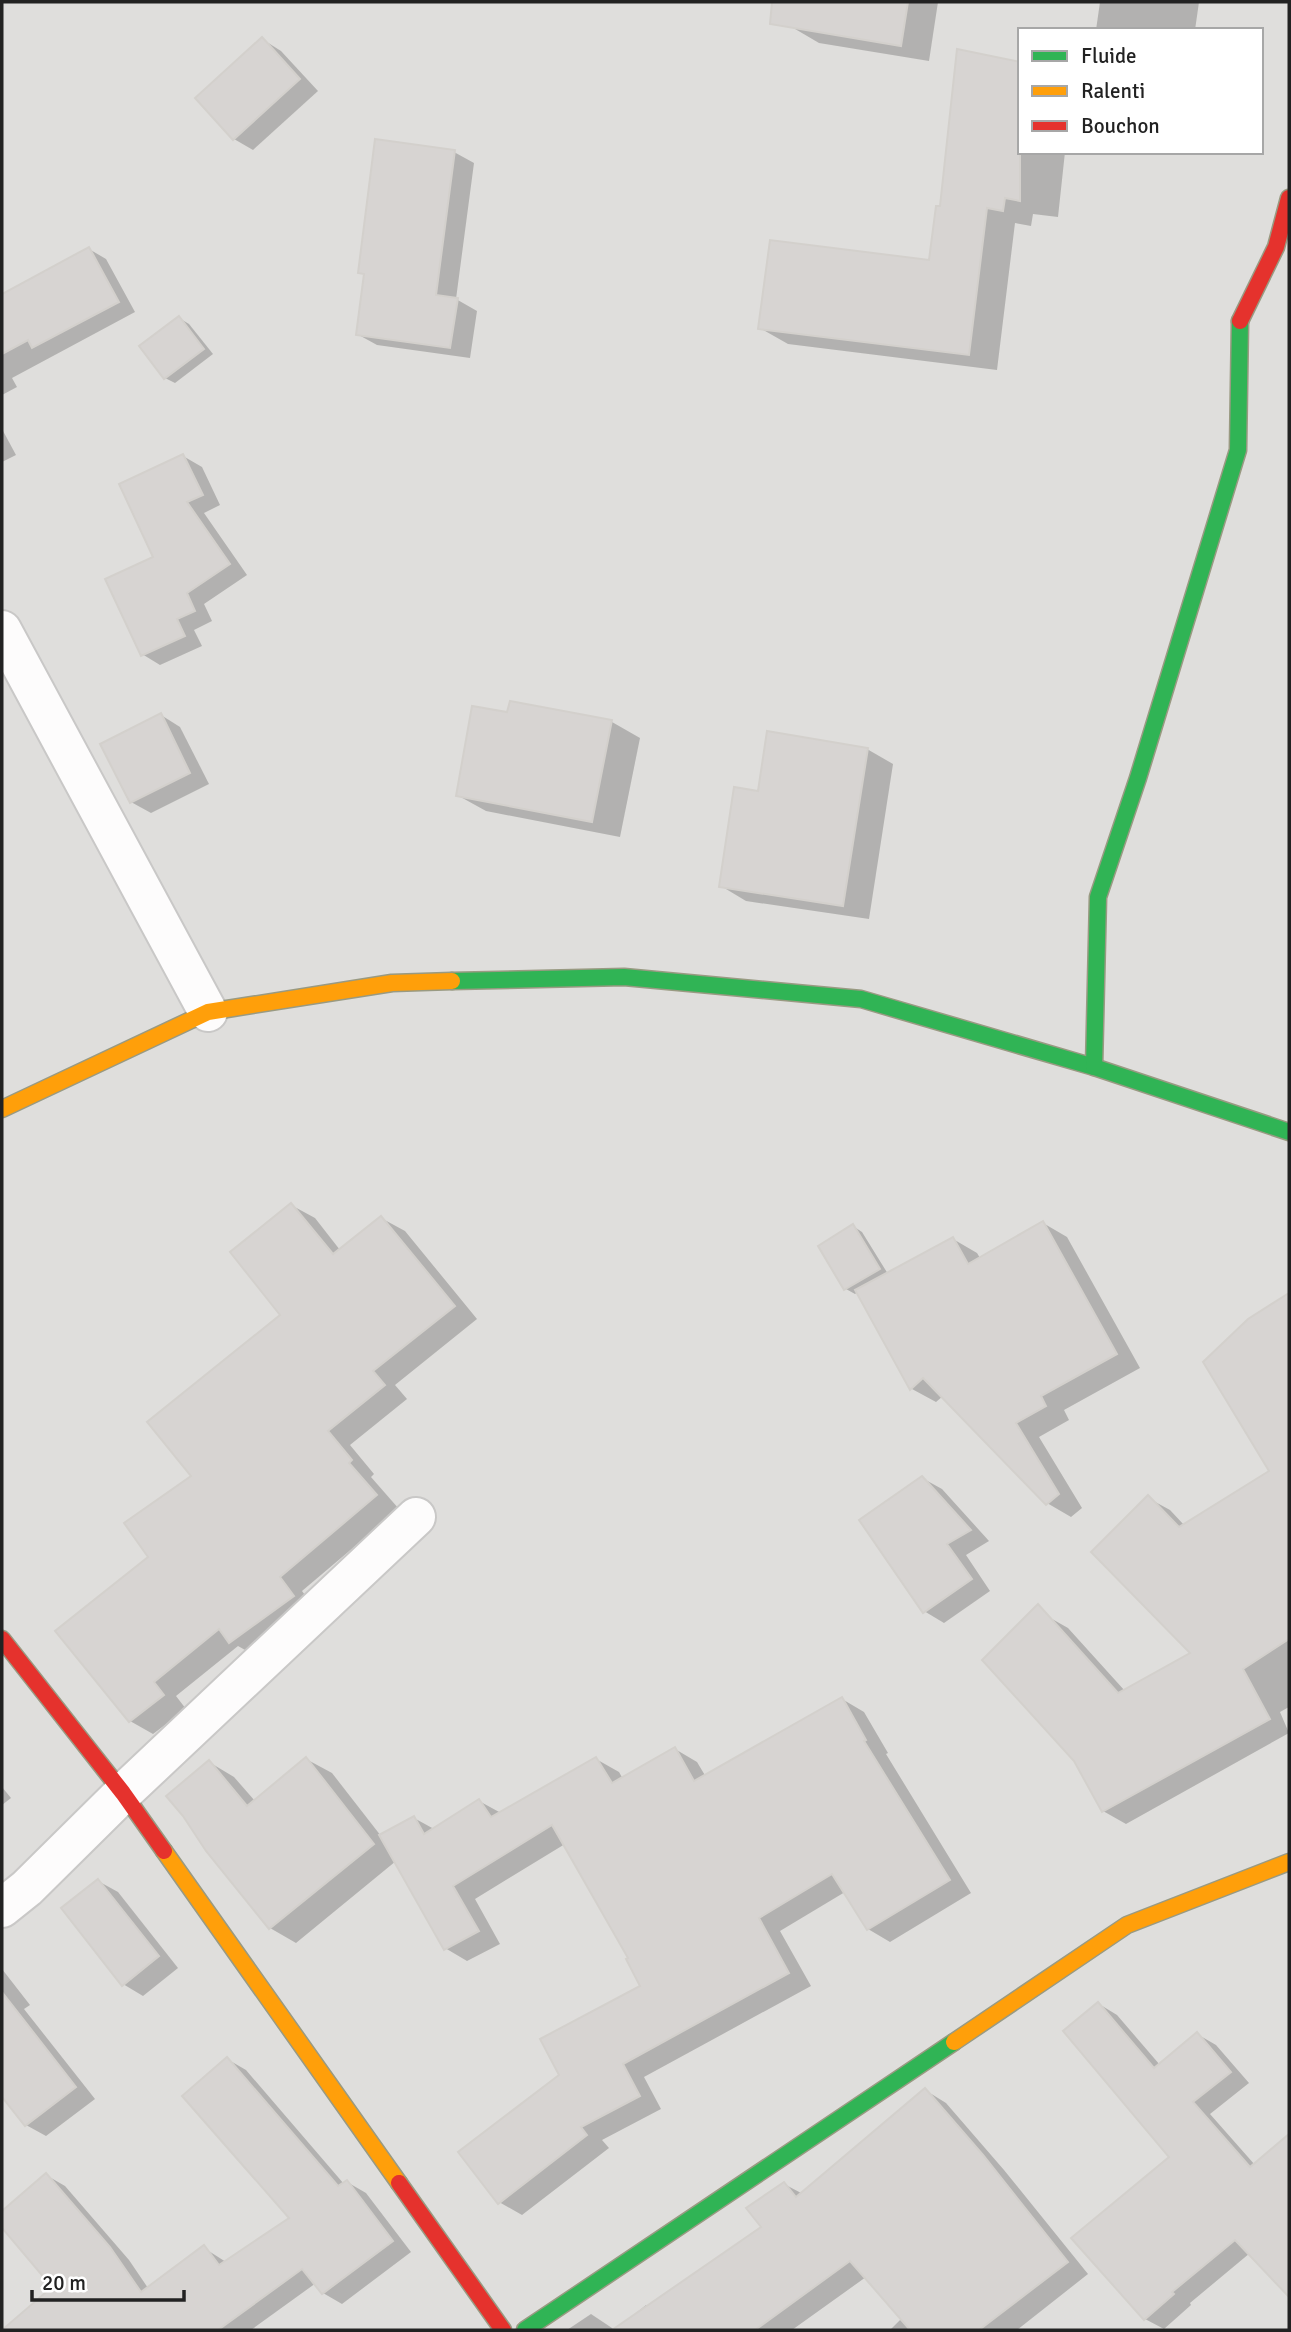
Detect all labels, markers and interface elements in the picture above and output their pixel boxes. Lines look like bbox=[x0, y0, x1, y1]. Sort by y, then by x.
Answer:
legend bbox=[1018, 28, 1263, 154]
text: Fluide bbox=[1081, 43, 1137, 69]
text: Ralenti bbox=[1081, 78, 1145, 104]
text: Bouchon bbox=[1081, 113, 1160, 139]
scale bar bbox=[32, 2258, 184, 2302]
text: 20 m bbox=[42, 2270, 86, 2296]

